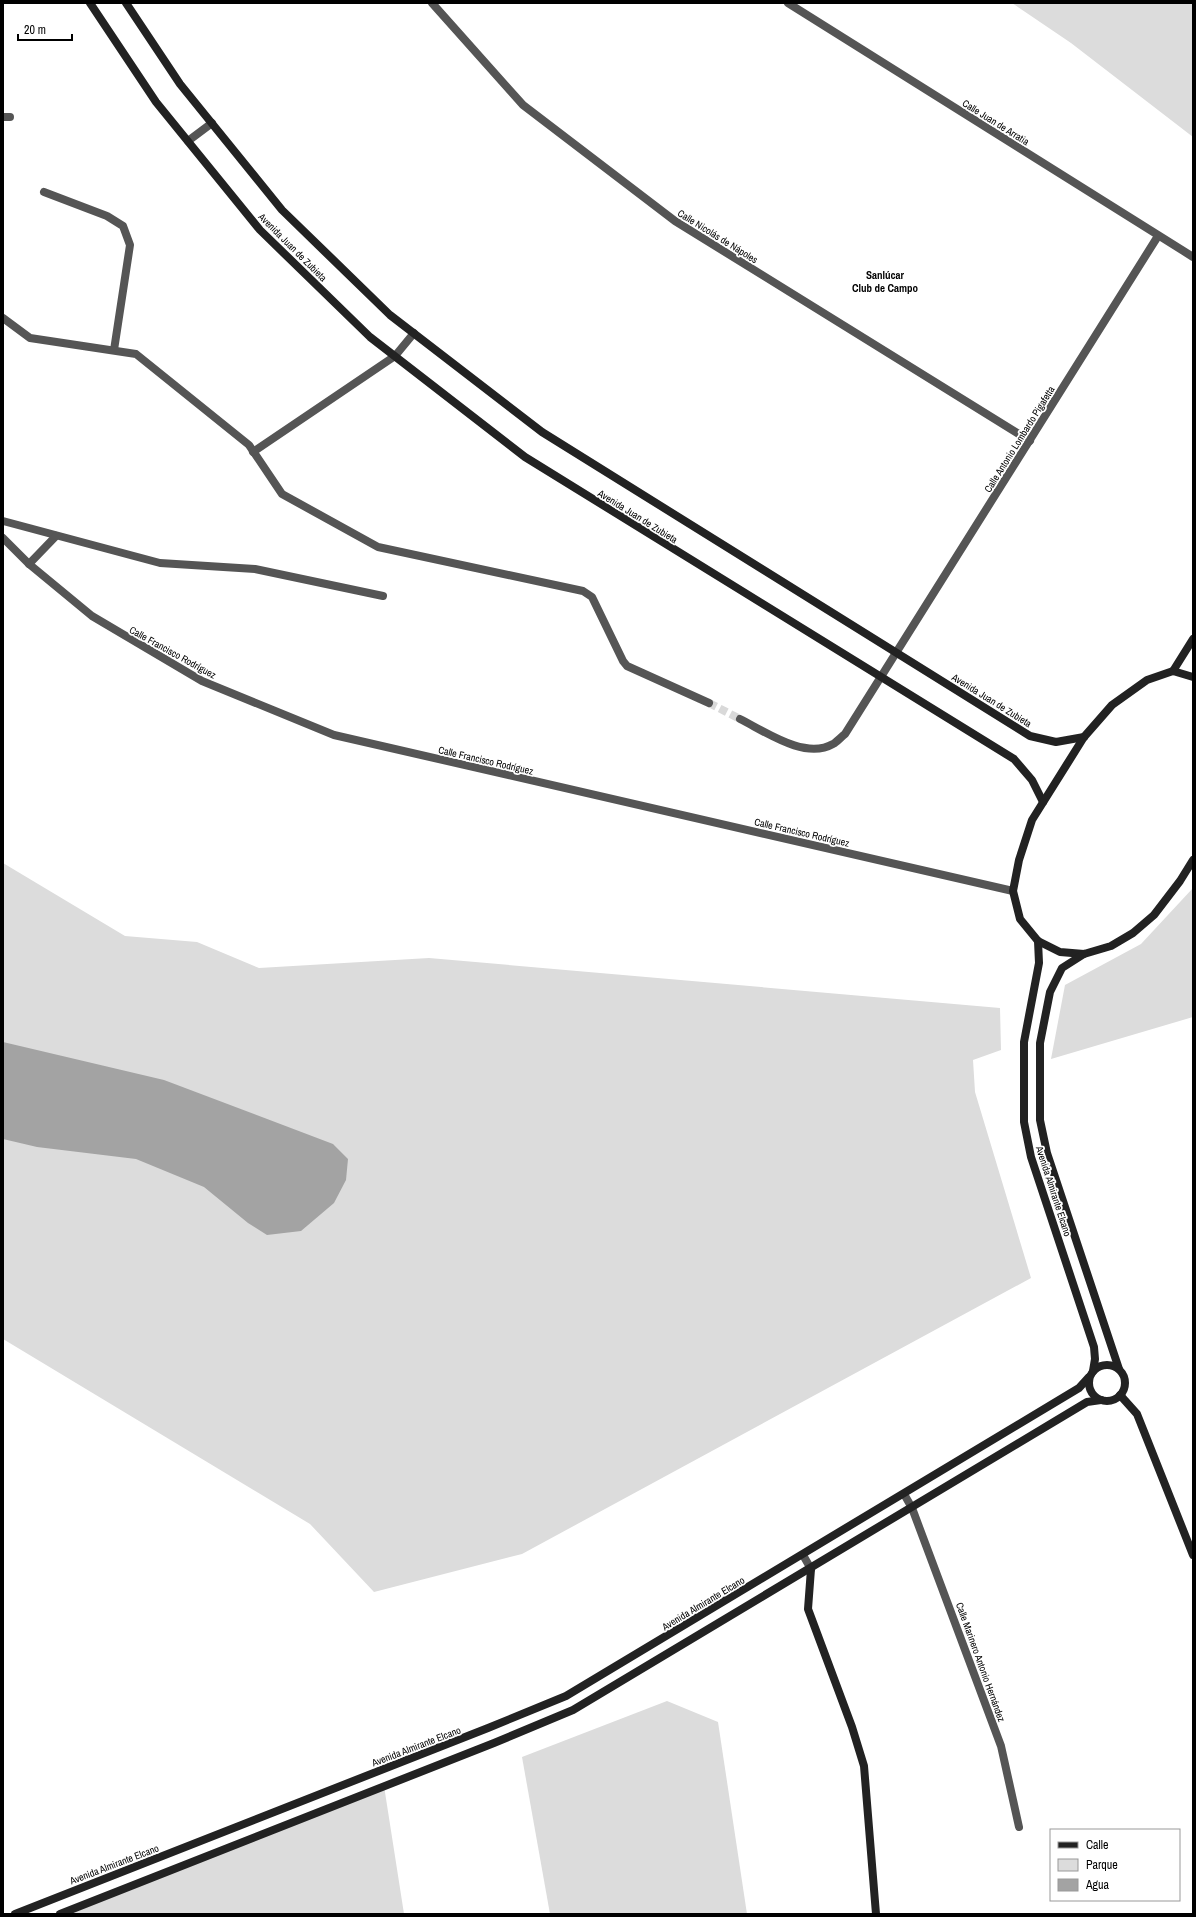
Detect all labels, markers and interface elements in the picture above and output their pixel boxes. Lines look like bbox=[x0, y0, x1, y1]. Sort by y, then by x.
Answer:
scale bar bbox=[18, 16, 72, 42]
text: 20 m bbox=[24, 22, 46, 38]
street label: Calle Juan de Arratia bbox=[960, 97, 1032, 148]
street label: Calle Nicolás de Nápoles bbox=[675, 207, 760, 266]
street label: Avenida Juan de Zubieta bbox=[255, 210, 330, 285]
district label: Sanlúcar Club de Campo bbox=[852, 268, 919, 295]
street label: Calle Antonio Lombardo Pigafetta bbox=[981, 383, 1058, 495]
street label: Avenida Juan de Zubieta bbox=[595, 486, 680, 546]
street label: Calle Francisco Rodríguez bbox=[127, 623, 218, 682]
street label: Avenida Juan de Zubieta bbox=[949, 670, 1034, 730]
street label: Calle Francisco Rodríguez bbox=[437, 743, 535, 778]
street label: Calle Francisco Rodríguez bbox=[753, 815, 851, 850]
street label: Avenida Almirante Elcano bbox=[1032, 1143, 1074, 1238]
street label: Avenida Almirante Elcano bbox=[659, 1573, 747, 1634]
street label: Calle Marinero Antonio Hernández bbox=[953, 1601, 1008, 1724]
street label: Avenida Almirante Elcano bbox=[369, 1723, 463, 1770]
legend bbox=[1050, 1829, 1180, 1901]
text: Calle bbox=[1086, 1837, 1108, 1853]
street label: Avenida Almirante Elcano bbox=[67, 1841, 161, 1888]
text: Parque bbox=[1086, 1857, 1118, 1873]
text: Agua bbox=[1085, 1877, 1110, 1893]

